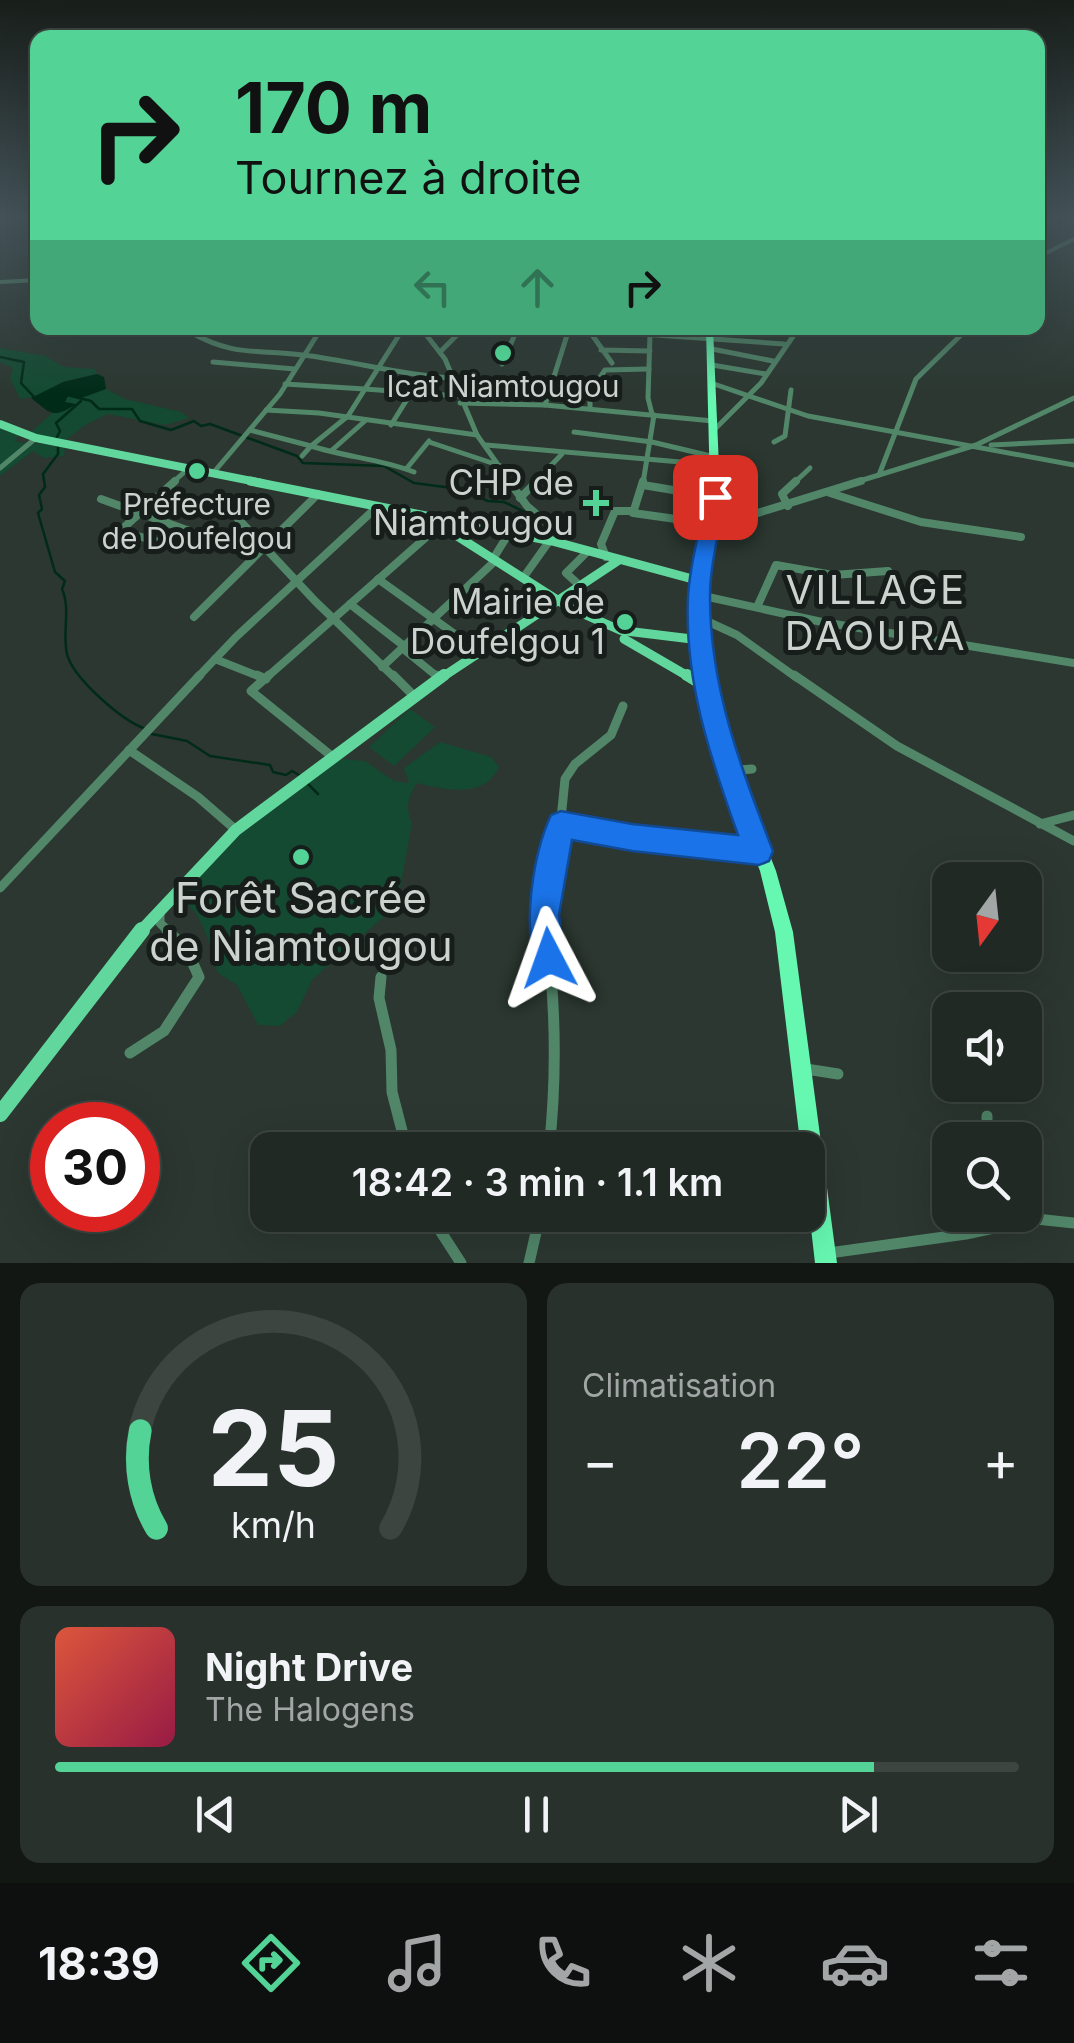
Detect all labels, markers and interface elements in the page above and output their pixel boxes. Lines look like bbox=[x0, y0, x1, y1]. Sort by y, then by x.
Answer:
text: 170 m bbox=[235, 65, 432, 150]
icon: right bbox=[70, 70, 200, 200]
text: Tournez à droite bbox=[235, 150, 582, 205]
icon: left bbox=[405, 260, 460, 315]
icon: ahead bbox=[510, 260, 565, 315]
icon: right bbox=[615, 260, 670, 315]
marker: Icat Niamtougou bbox=[492, 342, 514, 364]
place label: Icat Niamtougou bbox=[387, 368, 619, 404]
pin bbox=[673, 455, 758, 540]
marker: Préfecture de Doufelgou bbox=[186, 460, 208, 482]
place label: CHP de Niamtougou bbox=[373, 461, 574, 543]
icon: arrive bbox=[688, 470, 743, 525]
place label: Préfecture de Doufelgou bbox=[102, 486, 292, 556]
marker: CHP de Niamtougou bbox=[583, 490, 609, 516]
district label: VILLAGE DAOURA bbox=[785, 565, 967, 660]
place label: Mairie de Doufelgou 1 bbox=[410, 580, 605, 662]
marker: Mairie de Doufelgou 1 bbox=[614, 611, 636, 633]
marker: Forêt Sacrée de Niamtougou bbox=[290, 846, 312, 868]
north arrow bbox=[932, 862, 1042, 972]
map controls bbox=[932, 862, 1042, 1232]
place label: Forêt Sacrée de Niamtougou bbox=[149, 872, 453, 971]
position arrow bbox=[497, 906, 601, 1010]
button: sound bbox=[932, 992, 1042, 1102]
speed limit sign: 30 bbox=[30, 1102, 160, 1232]
button: search bbox=[932, 1122, 1042, 1232]
text: 18:42 · 3 min · 1.1 km bbox=[352, 1159, 723, 1205]
text: Climatisation bbox=[582, 1366, 776, 1405]
text: 25 bbox=[208, 1385, 339, 1511]
text: 22° bbox=[737, 1415, 864, 1506]
text: − bbox=[582, 1428, 618, 1494]
text: + bbox=[983, 1428, 1019, 1494]
text: km/h bbox=[231, 1503, 316, 1547]
text: Night Drive bbox=[205, 1644, 413, 1690]
text: The Halogens bbox=[205, 1690, 415, 1729]
icon: previous bbox=[188, 1787, 243, 1842]
icon: pause bbox=[509, 1787, 564, 1842]
icon: next bbox=[831, 1787, 886, 1842]
icon: directions bbox=[236, 1928, 306, 1998]
icon: music bbox=[382, 1928, 452, 1998]
icon: phone bbox=[528, 1928, 598, 1998]
icon: climate bbox=[674, 1928, 744, 1998]
icon: car bbox=[820, 1928, 890, 1998]
icon: filters bbox=[966, 1928, 1036, 1998]
text: 18:39 bbox=[38, 1936, 160, 1991]

